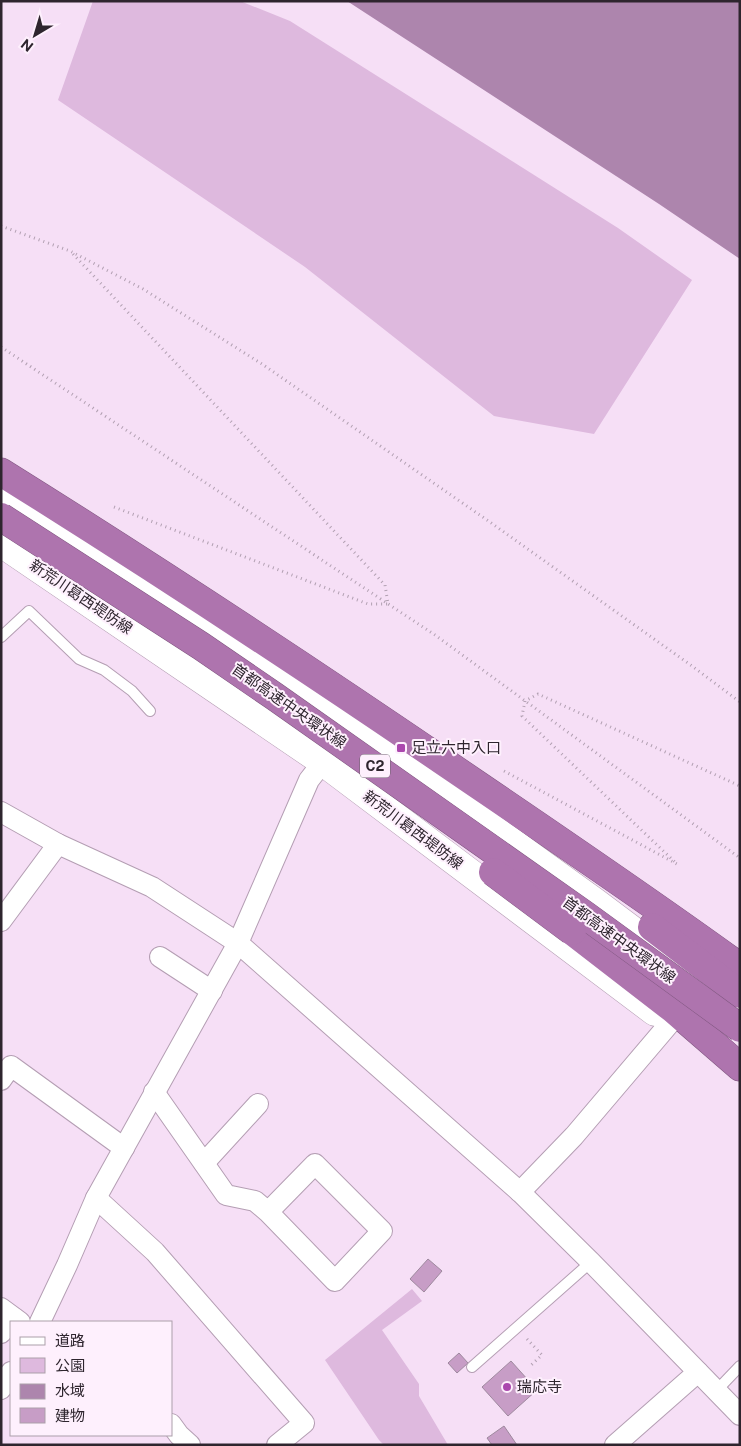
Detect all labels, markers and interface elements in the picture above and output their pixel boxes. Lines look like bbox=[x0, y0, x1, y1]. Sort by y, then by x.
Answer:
north arrow bbox=[10, 10, 60, 60]
text: N bbox=[18, 36, 36, 55]
street label: 新荒川葛西堤防線 bbox=[27, 556, 136, 637]
street label: 首都高速中央環状線 bbox=[229, 660, 349, 751]
place label: 足立六中入口 bbox=[411, 739, 501, 756]
marker: 足立六中入口 bbox=[395, 742, 407, 754]
road number: C2 bbox=[360, 754, 390, 778]
street label: 新荒川葛西堤防線 bbox=[360, 787, 466, 873]
street label: 首都高速中央環状線 bbox=[560, 893, 679, 986]
legend bbox=[10, 1321, 172, 1436]
text: 道路 bbox=[55, 1332, 85, 1349]
text: 公園 bbox=[55, 1357, 85, 1374]
place label: 瑞応寺 bbox=[517, 1378, 562, 1395]
marker: 瑞応寺 bbox=[501, 1381, 513, 1393]
text: 水域 bbox=[55, 1382, 85, 1399]
text: 建物 bbox=[55, 1407, 85, 1424]

